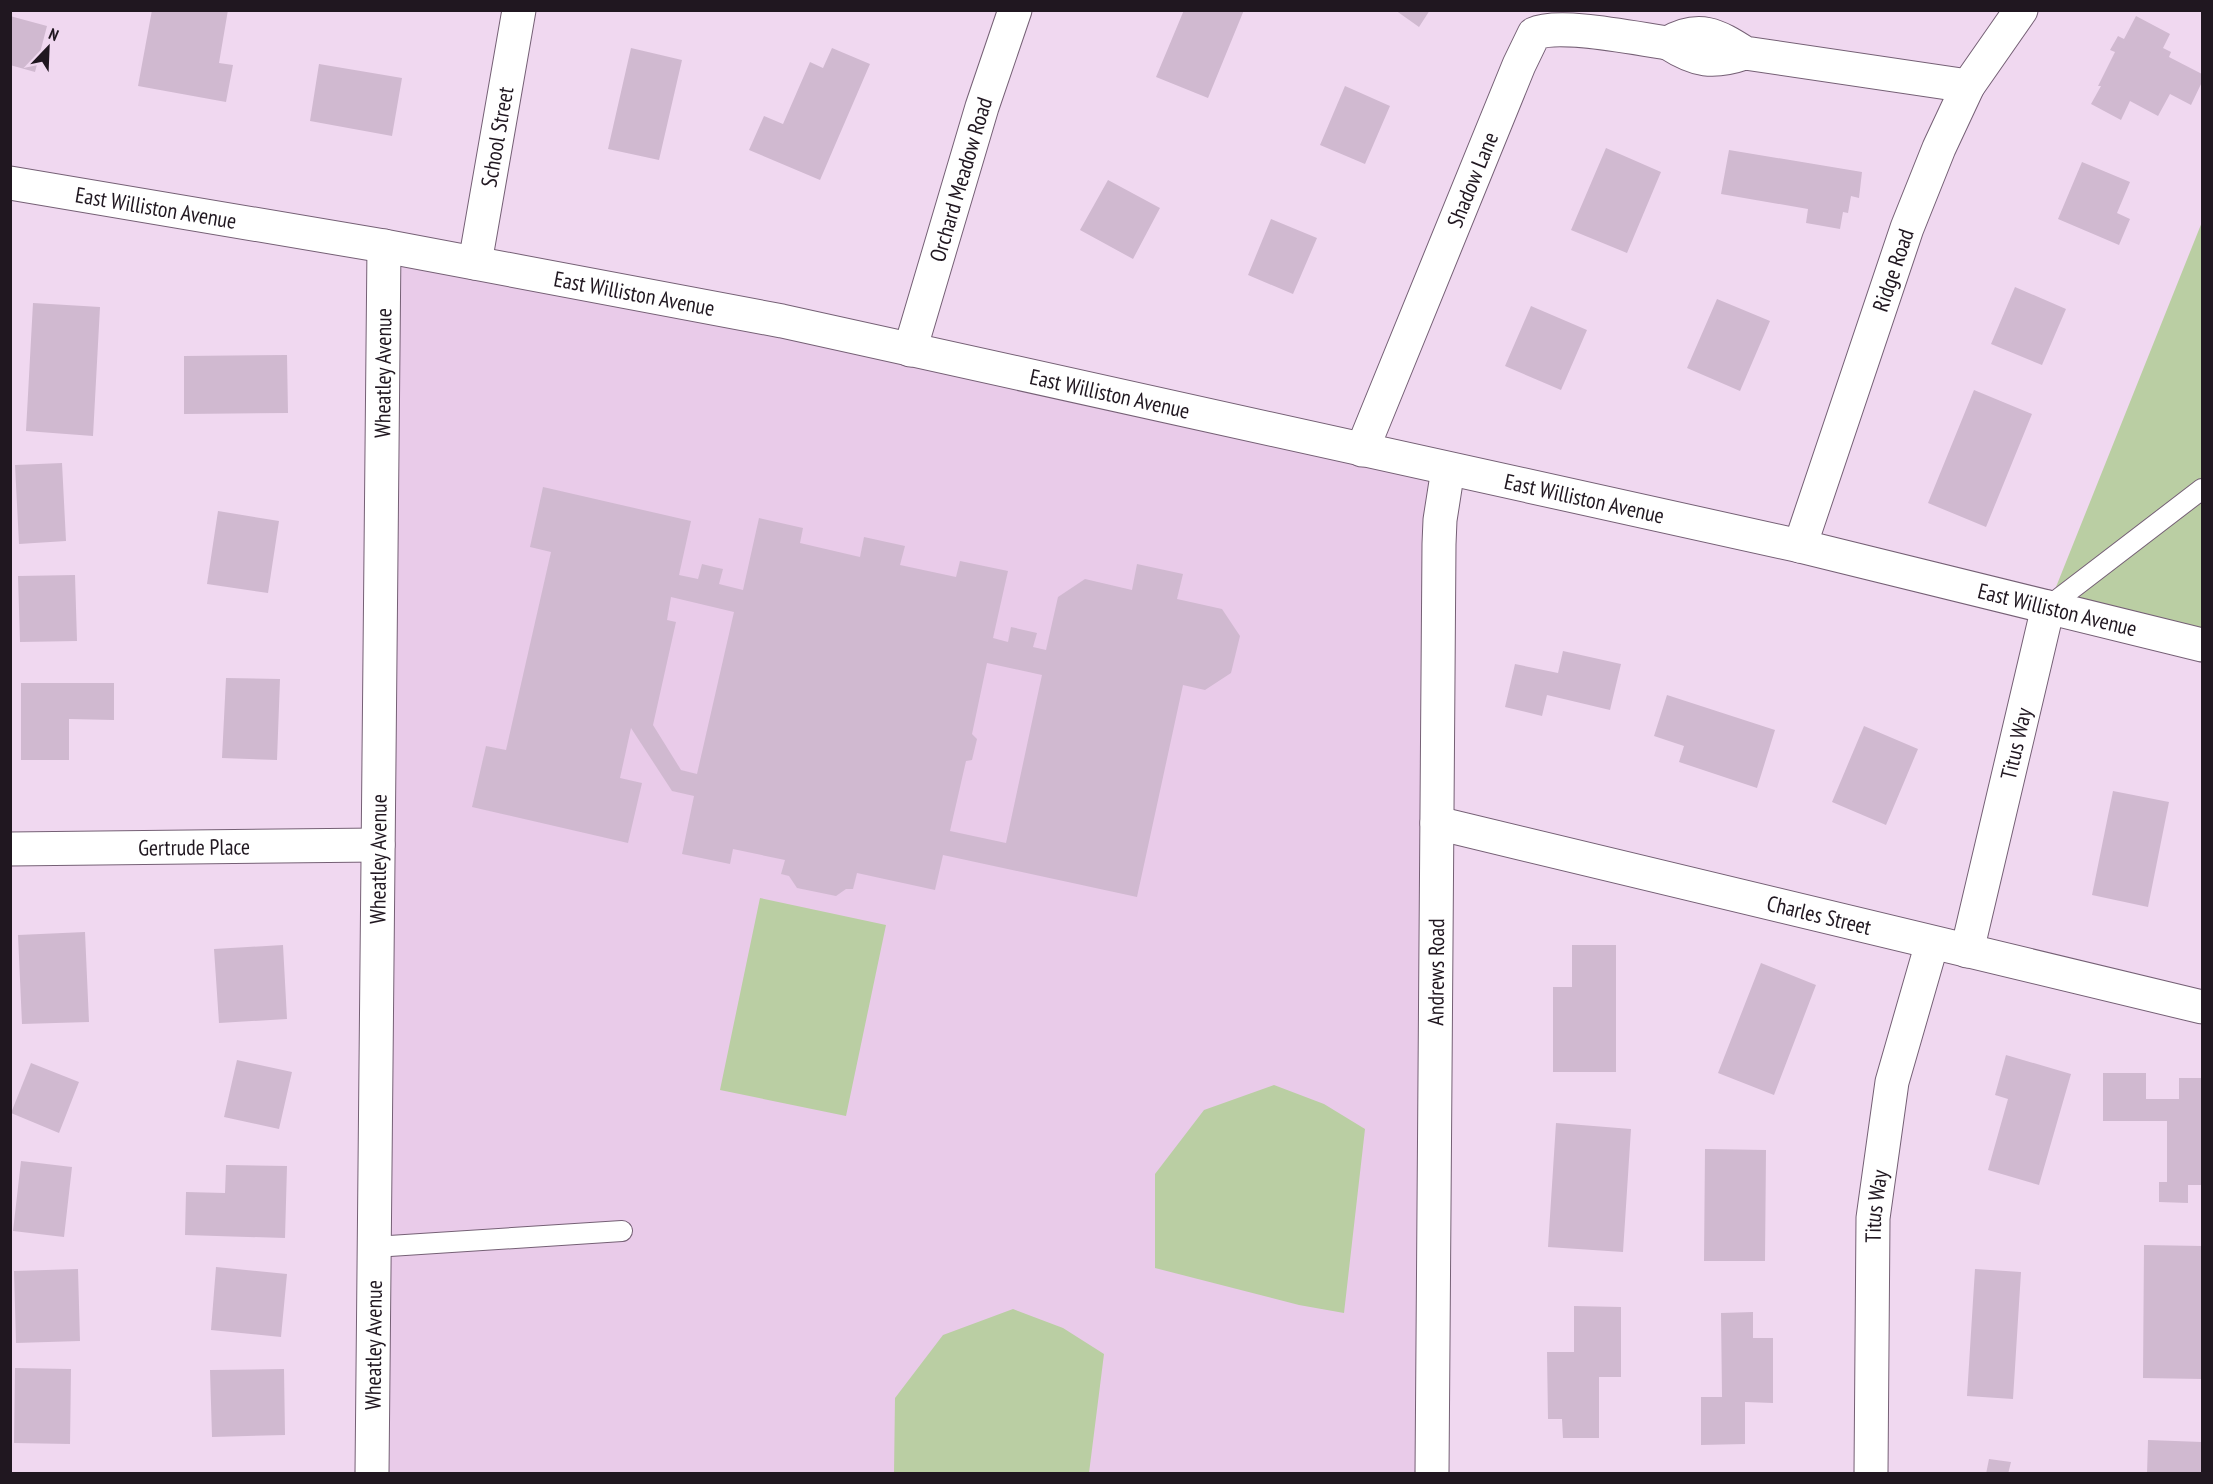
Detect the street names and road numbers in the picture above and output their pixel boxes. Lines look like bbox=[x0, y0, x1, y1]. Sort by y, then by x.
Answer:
street label: School Street bbox=[474, 85, 519, 189]
street label: Orchard Meadow Road bbox=[923, 93, 998, 265]
street label: Shadow Lane bbox=[1440, 128, 1504, 231]
street label: East Williston Avenue bbox=[73, 180, 239, 235]
street label: Ridge Road bbox=[1866, 225, 1920, 315]
street label: East Williston Avenue bbox=[552, 264, 717, 322]
street label: Wheatley Avenue bbox=[368, 308, 397, 438]
street label: East Williston Avenue bbox=[1027, 362, 1192, 425]
street label: East Williston Avenue bbox=[1502, 467, 1667, 530]
street label: East Williston Avenue bbox=[1975, 576, 2140, 642]
street label: Titus Way bbox=[1994, 704, 2038, 782]
street label: Wheatley Avenue bbox=[363, 794, 393, 924]
street label: Gertrude Place bbox=[138, 832, 250, 862]
street label: Charles Street bbox=[1764, 889, 1874, 941]
street label: Andrews Road bbox=[1421, 918, 1450, 1026]
street label: Titus Way bbox=[1859, 1167, 1894, 1243]
street label: Wheatley Avenue bbox=[359, 1280, 388, 1410]

